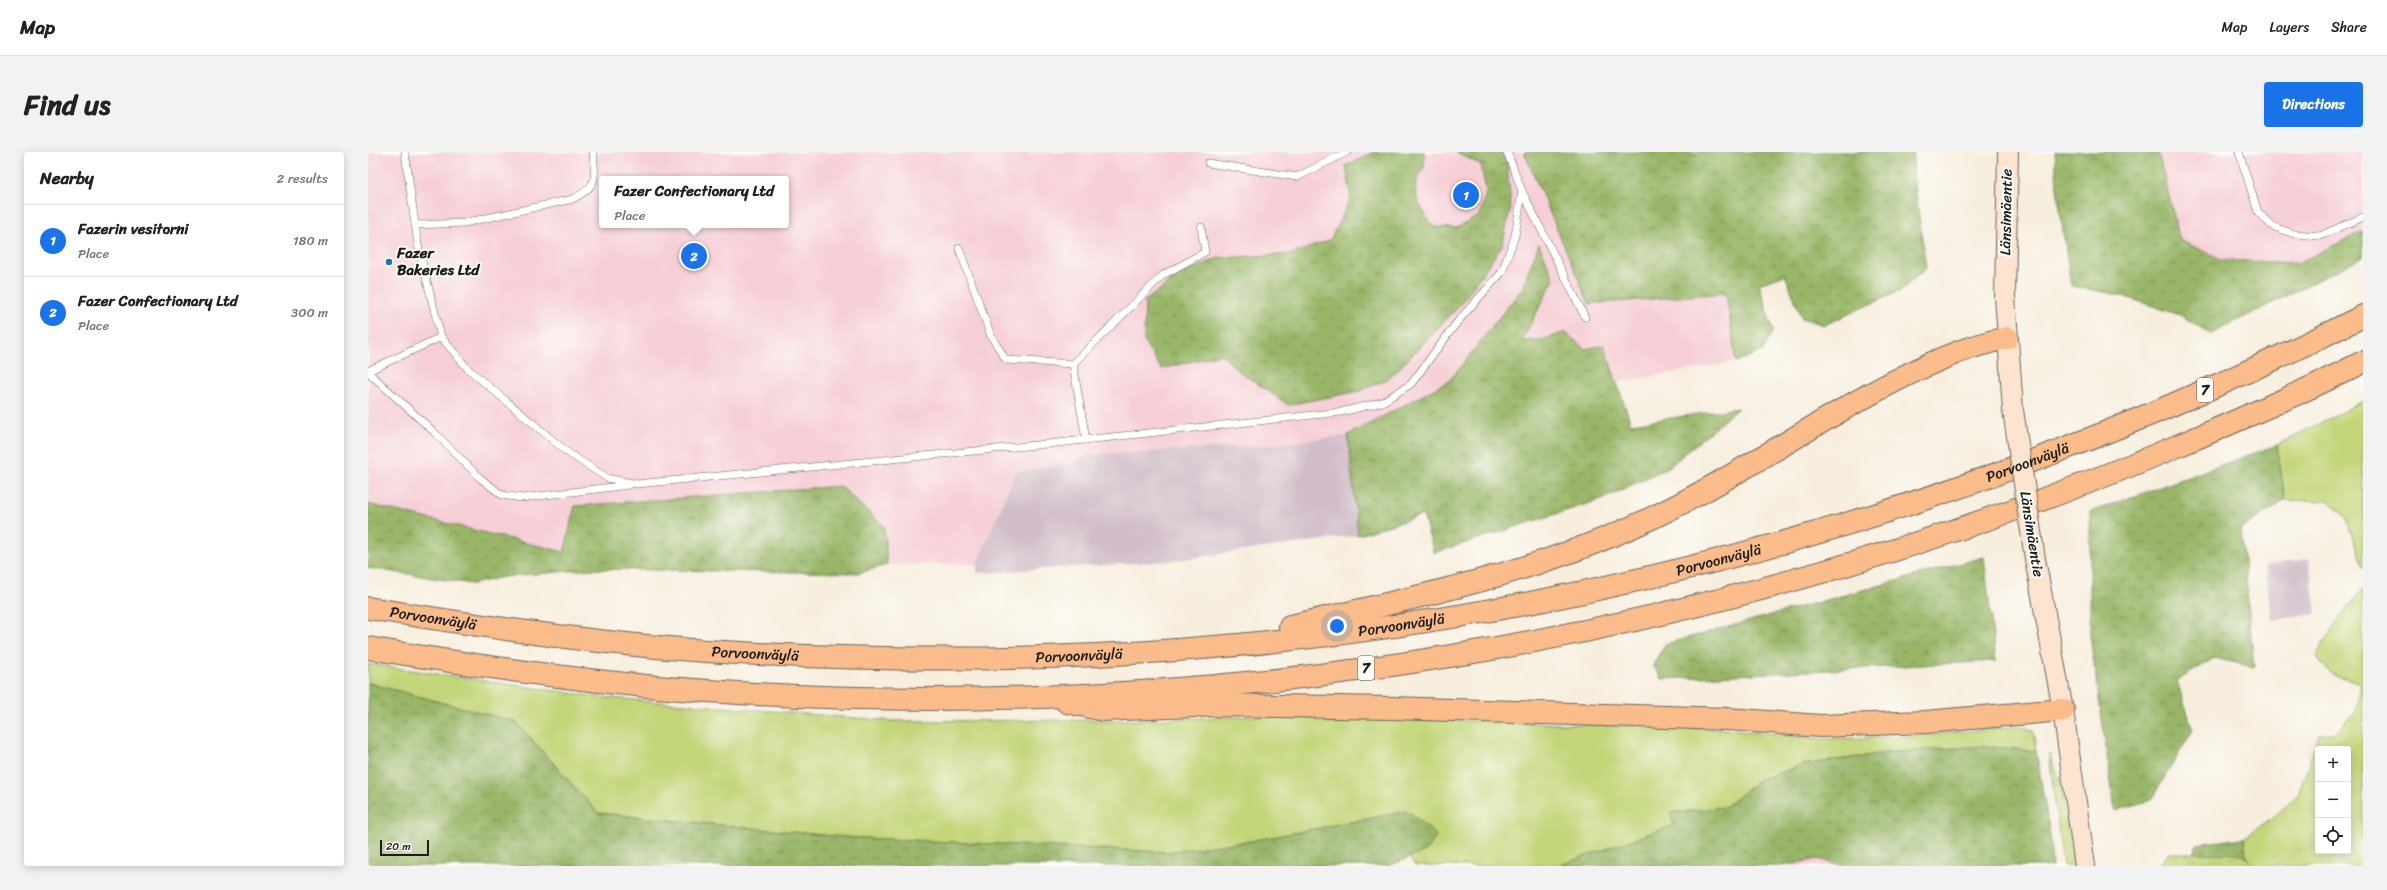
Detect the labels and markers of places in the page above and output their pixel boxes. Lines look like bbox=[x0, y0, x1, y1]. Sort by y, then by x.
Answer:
pin: 1 bbox=[1453, 180, 1479, 210]
place label: Fazer Bakeries Ltd bbox=[396, 240, 480, 283]
pin: 2 bbox=[681, 241, 707, 271]
marker: Fazer Bakeries Ltd bbox=[384, 257, 394, 267]

